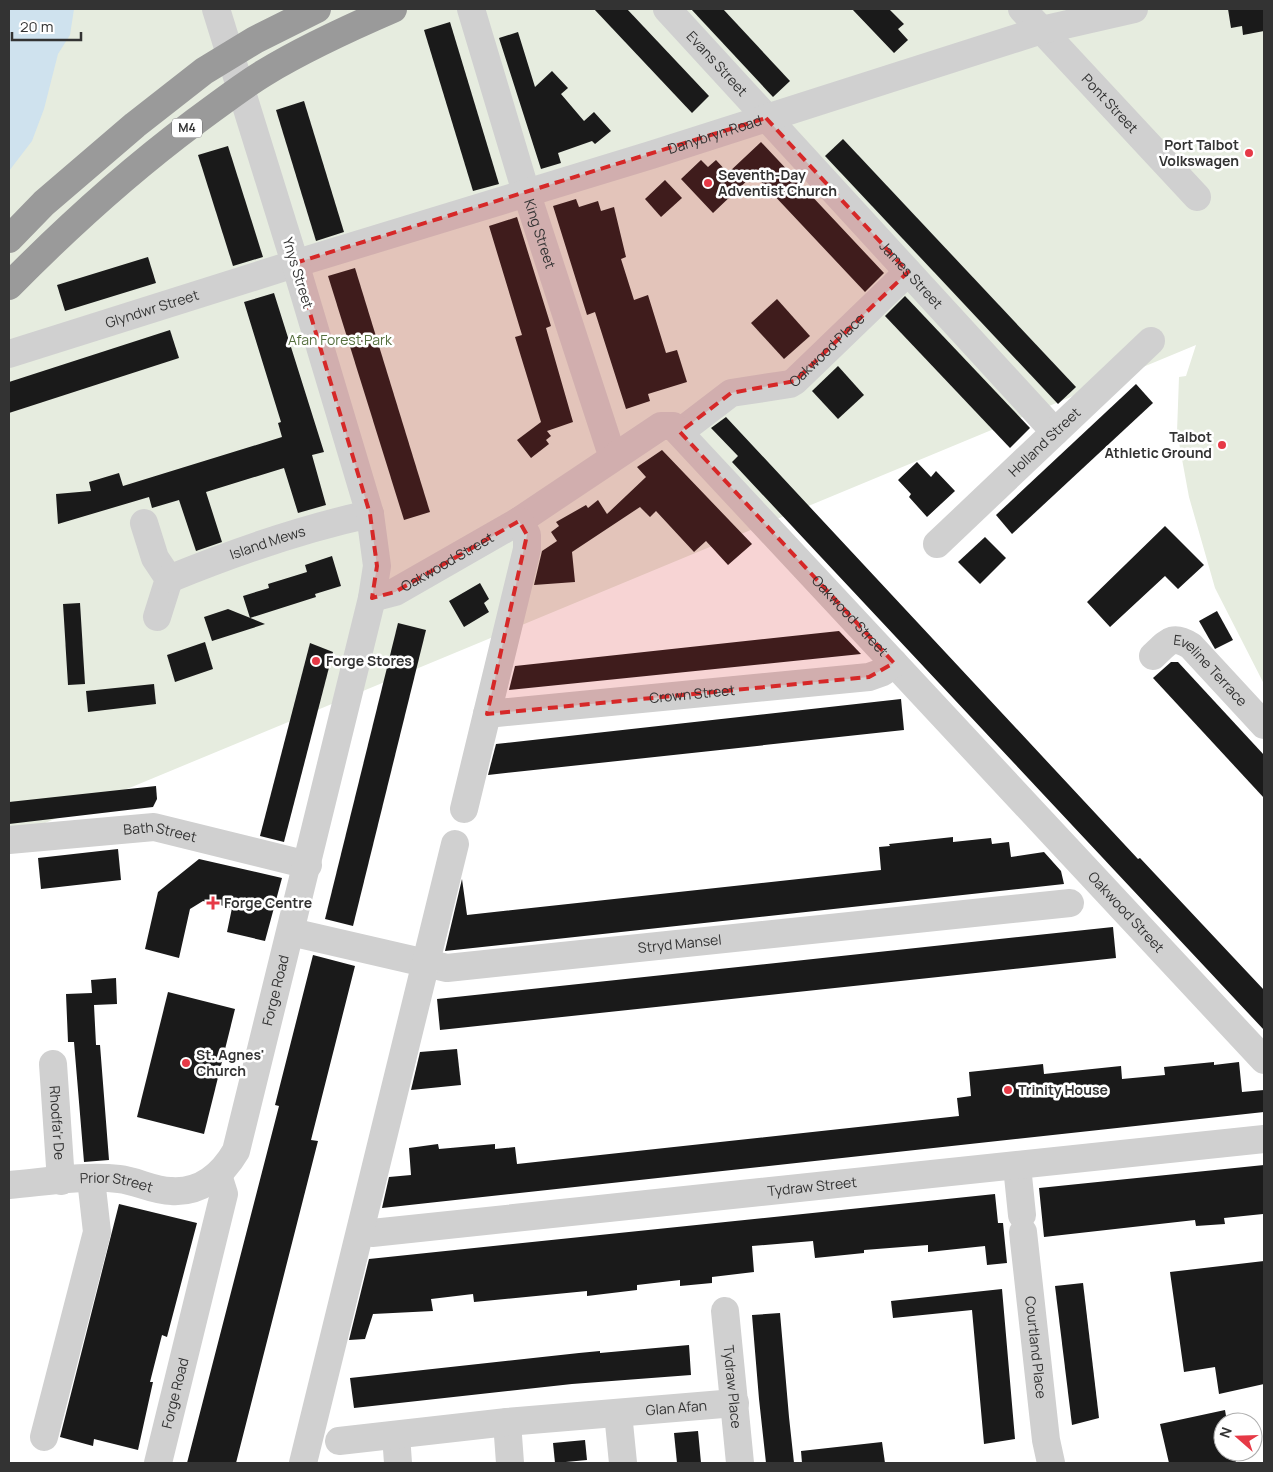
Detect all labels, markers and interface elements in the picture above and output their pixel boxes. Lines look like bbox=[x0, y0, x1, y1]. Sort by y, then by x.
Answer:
scale bar bbox=[12, 10, 81, 42]
text: 20 m bbox=[20, 16, 53, 37]
street label: Evans Street bbox=[683, 27, 752, 100]
street label: Pont Street bbox=[1078, 69, 1143, 137]
street label: Danybryn Road bbox=[665, 110, 764, 158]
road number: M4 bbox=[172, 119, 202, 138]
place label: Port Talbot Volkswagen bbox=[1159, 135, 1239, 170]
marker: Port Talbot Volkswagen bbox=[1243, 147, 1255, 159]
place label: Seventh-Day Adventist Church bbox=[718, 165, 837, 200]
marker: Seventh-Day Adventist Church bbox=[702, 177, 714, 189]
street label: King Street bbox=[520, 196, 561, 271]
street label: Ynys Street bbox=[279, 235, 318, 311]
street label: James Street bbox=[875, 237, 948, 313]
street label: Glyndwr Street bbox=[103, 285, 201, 332]
street label: Oakwood Place bbox=[785, 309, 868, 391]
park label: Afan Forest Park bbox=[288, 330, 393, 349]
street label: Holland Street bbox=[1004, 403, 1085, 481]
place label: Talbot Athletic Ground bbox=[1104, 427, 1212, 462]
marker: Talbot Athletic Ground bbox=[1216, 439, 1228, 451]
street label: Island Mews bbox=[227, 521, 307, 564]
street label: Oakwood Street bbox=[397, 527, 497, 596]
street label: Oakwood Street bbox=[808, 571, 893, 660]
street label: Eveline Terrace bbox=[1172, 630, 1252, 710]
place label: Forge Stores bbox=[326, 651, 412, 670]
marker: Forge Stores bbox=[310, 655, 322, 667]
street label: Crown Street bbox=[648, 680, 736, 707]
street label: Bath Street bbox=[123, 817, 199, 846]
street label: Oakwood Street bbox=[1084, 867, 1169, 957]
place label: Forge Centre bbox=[224, 893, 312, 912]
marker: Forge Centre bbox=[206, 896, 220, 910]
street label: Stryd Mansel bbox=[637, 929, 722, 957]
street label: Forge Road bbox=[257, 953, 293, 1028]
place label: St. Agnes' Church bbox=[196, 1045, 264, 1080]
marker: St. Agnes' Church bbox=[180, 1057, 192, 1069]
place label: Trinity House bbox=[1018, 1080, 1108, 1099]
marker: Trinity House bbox=[1002, 1084, 1014, 1096]
street label: Rhodfa'r De bbox=[46, 1085, 70, 1161]
street label: Prior Street bbox=[79, 1168, 156, 1197]
street label: Tydraw Street bbox=[766, 1172, 858, 1200]
street label: Courtland Place bbox=[1021, 1295, 1051, 1399]
street label: Tydraw Place bbox=[719, 1344, 747, 1429]
street label: Forge Road bbox=[157, 1356, 193, 1430]
street label: Glan Afan bbox=[645, 1395, 708, 1419]
north arrow bbox=[1213, 1412, 1263, 1462]
text: N bbox=[1215, 1424, 1236, 1440]

